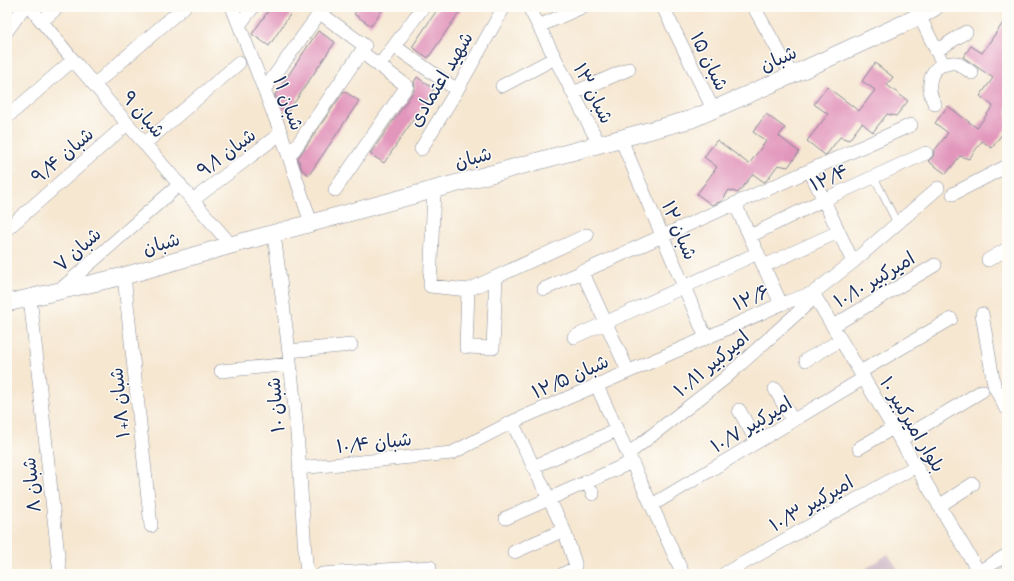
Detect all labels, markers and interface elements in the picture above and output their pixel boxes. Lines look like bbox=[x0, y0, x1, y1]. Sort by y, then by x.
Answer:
street label: شهید اعتمادی bbox=[403, 27, 479, 132]
street label: ۱۵ شبان bbox=[685, 28, 734, 95]
street label: شبان bbox=[756, 40, 801, 78]
street label: ۱۳ شبان bbox=[568, 59, 619, 128]
street label: ۱۱ شبان bbox=[267, 73, 309, 134]
street label: ۹ شبان bbox=[116, 86, 170, 143]
street label: ۹/۴ شبان bbox=[27, 122, 99, 189]
street label: ۹/۱ شبان bbox=[192, 123, 261, 183]
street label: شبان bbox=[452, 141, 495, 174]
street label: ۱۲/۴ bbox=[806, 159, 853, 197]
street label: ۱۲ شبان bbox=[656, 197, 702, 264]
street label: ۷ شبان bbox=[49, 222, 106, 277]
street label: شبان bbox=[140, 227, 183, 261]
street label: ۱۰/۱۰ امیرکبیر bbox=[830, 246, 919, 313]
street label: ۱۲/۶ bbox=[729, 279, 773, 317]
street label: ۱۰/۱۱ امیرکبیر bbox=[669, 325, 754, 402]
street label: ۱۲/۵ شبان bbox=[528, 349, 613, 404]
street label: ۱+۸ شبان bbox=[104, 366, 136, 439]
street label: ۱۰ بلوار امیرکبیر bbox=[874, 372, 950, 477]
street label: ۱۰ شبان bbox=[262, 376, 290, 434]
street label: ۱۰/۷ امیرکبیر bbox=[706, 391, 797, 459]
street label: ۱۰/۴ شبان bbox=[335, 427, 413, 459]
street label: ۸ شبان bbox=[17, 456, 47, 514]
street label: ۱۰/۳ امیرکبیر bbox=[765, 470, 858, 537]

